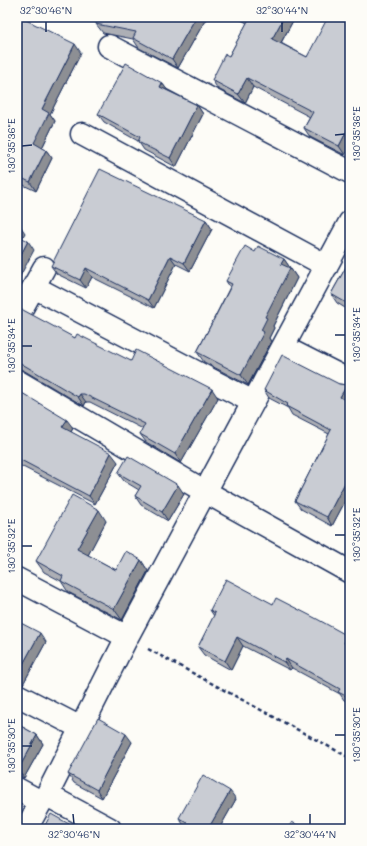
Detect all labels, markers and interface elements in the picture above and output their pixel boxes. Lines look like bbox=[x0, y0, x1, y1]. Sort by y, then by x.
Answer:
text: 32°30'46"N bbox=[20, 3, 72, 17]
text: 32°30'44"N bbox=[256, 3, 308, 17]
text: 130°35'36"E bbox=[349, 106, 363, 162]
text: 130°35'36"E bbox=[4, 118, 18, 174]
text: 130°35'34"E bbox=[349, 307, 363, 363]
text: 130°35'34"E bbox=[4, 318, 18, 374]
text: 130°35'32"E bbox=[349, 507, 363, 562]
text: 130°35'32"E bbox=[4, 518, 18, 573]
text: 130°35'30"E bbox=[349, 707, 363, 763]
text: 130°35'30"E bbox=[4, 718, 18, 774]
text: 32°30'46"N bbox=[48, 827, 100, 841]
text: 32°30'44"N bbox=[284, 827, 336, 841]

